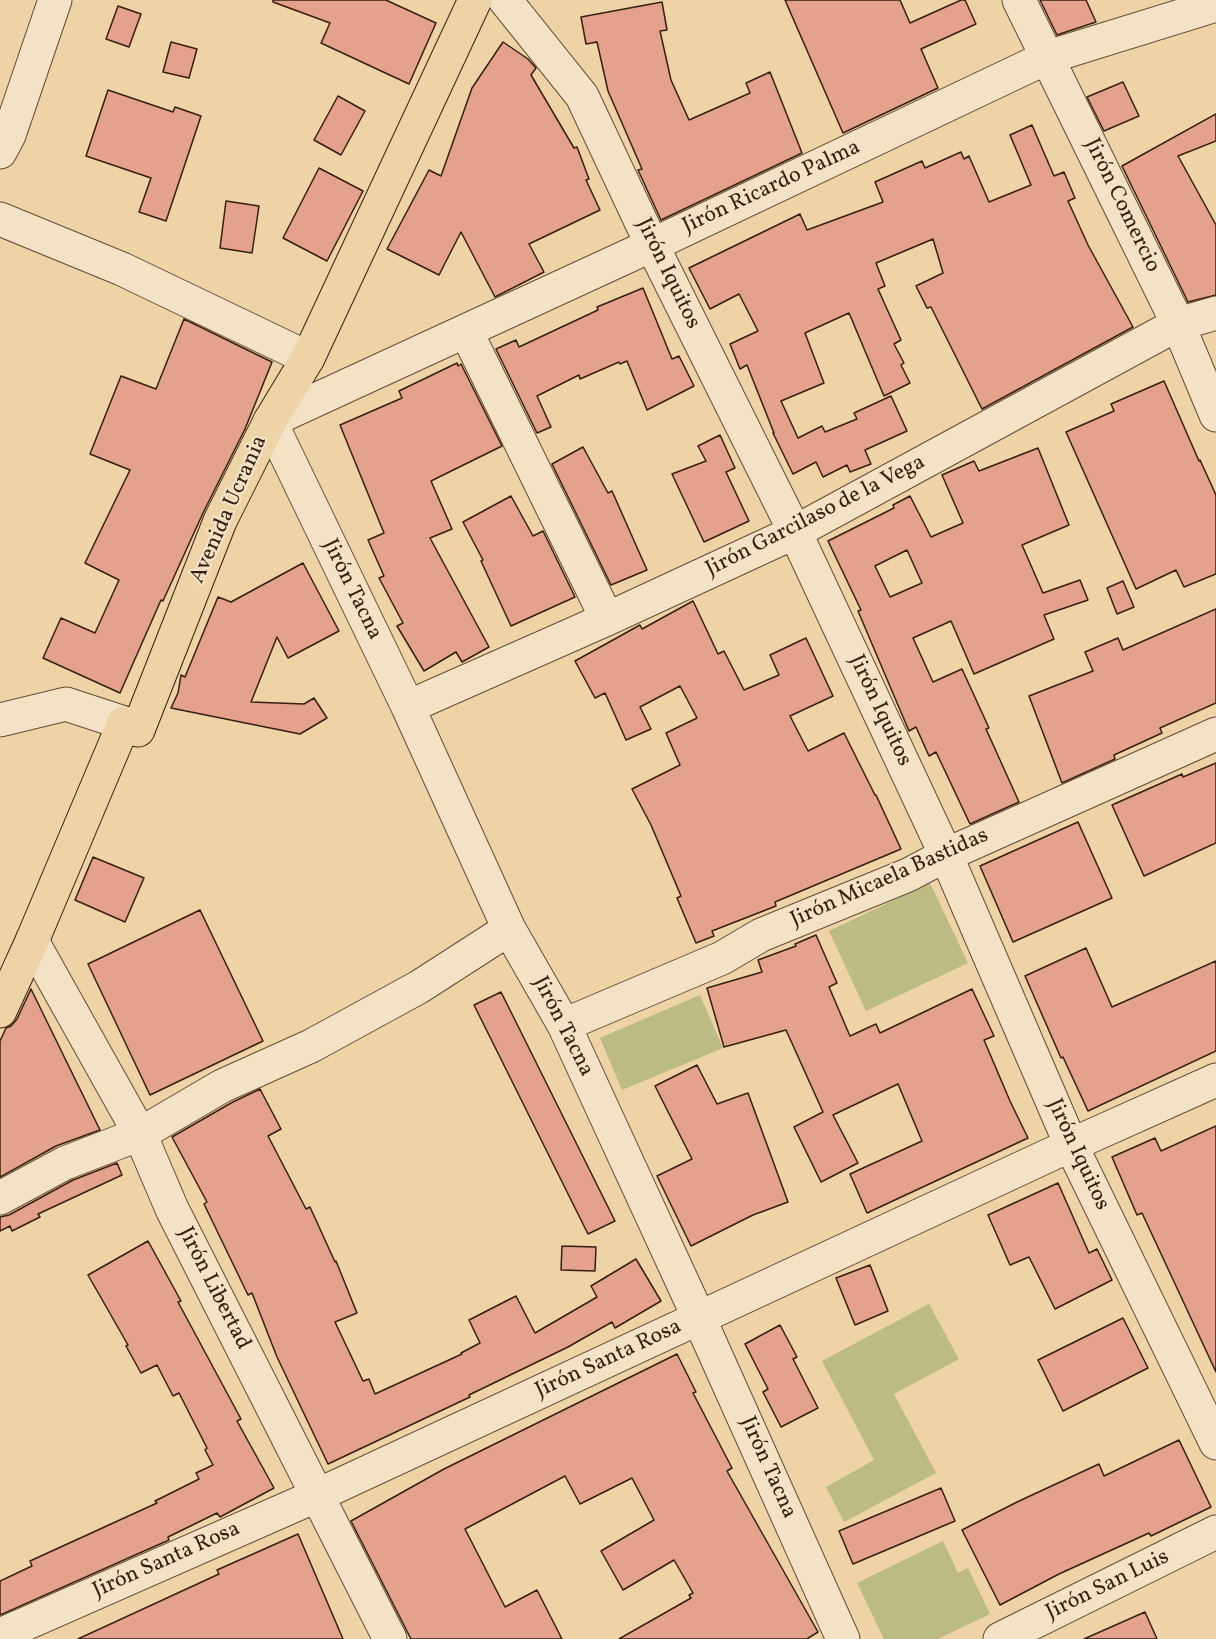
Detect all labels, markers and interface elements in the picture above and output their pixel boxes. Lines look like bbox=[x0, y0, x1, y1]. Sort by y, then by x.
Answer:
street label: Jirón Ricardo Palma bbox=[679, 135, 865, 241]
street label: Jirón Comercio bbox=[1077, 135, 1165, 277]
street label: Jirón Iquitos bbox=[629, 214, 705, 334]
street label: Avenida Ucrania bbox=[186, 432, 274, 588]
street label: Jirón Garcilaso de la Vega bbox=[702, 450, 930, 584]
street label: Jirón Tacna bbox=[315, 535, 387, 645]
street label: Jirón Iquitos bbox=[842, 651, 916, 771]
street label: Jirón Micaela Bastidas bbox=[787, 823, 993, 935]
street label: Jirón Tacna bbox=[526, 973, 598, 1081]
street label: Jirón Iquitos bbox=[1040, 1095, 1114, 1215]
street label: Jirón Libertad bbox=[171, 1223, 255, 1355]
street label: Jirón Santa Rosa bbox=[532, 1315, 686, 1405]
street label: Jirón Tacna bbox=[733, 1413, 801, 1523]
street label: Jirón Santa Rosa bbox=[89, 1517, 245, 1605]
street label: Jirón San Luis bbox=[1042, 1545, 1174, 1627]

